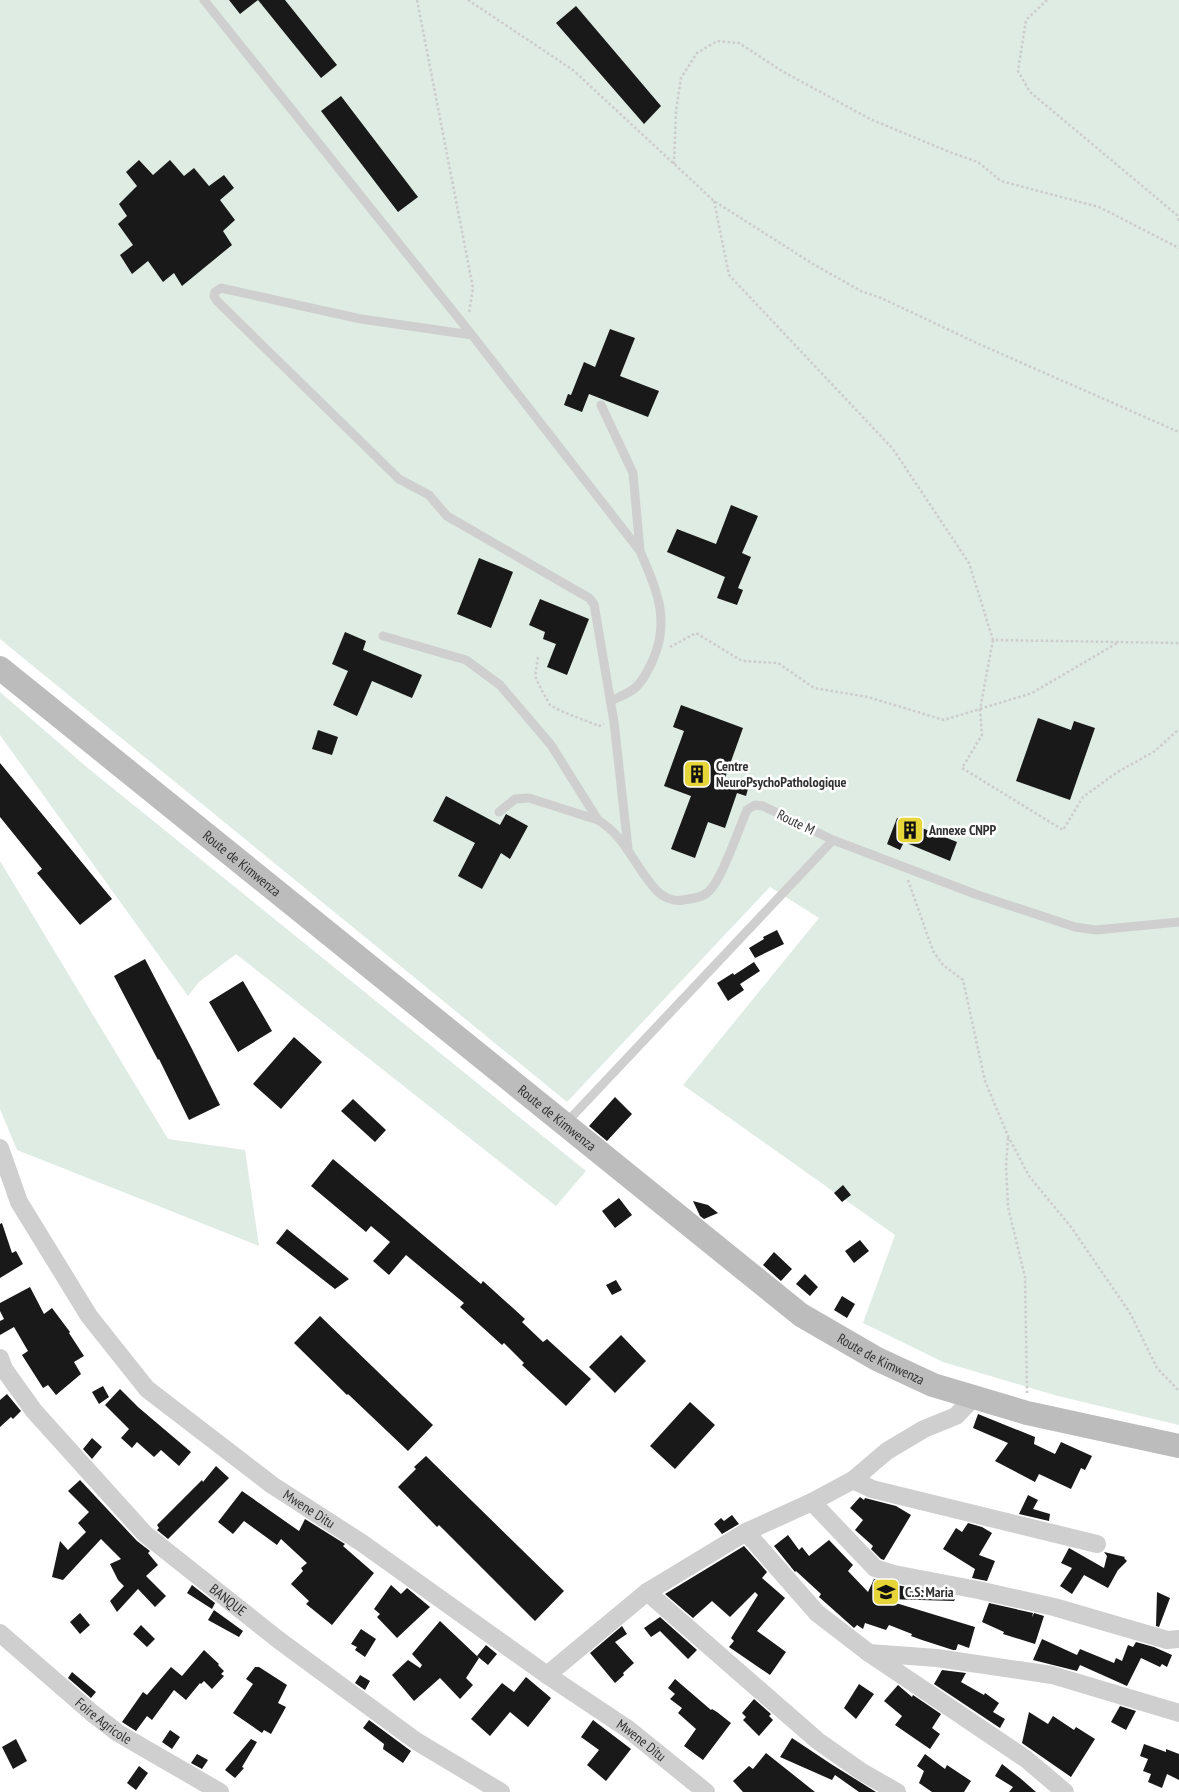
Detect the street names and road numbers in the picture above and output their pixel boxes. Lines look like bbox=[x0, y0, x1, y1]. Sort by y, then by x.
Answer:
street label: Route M bbox=[774, 805, 818, 839]
street label: Route de Kimwenza bbox=[199, 826, 285, 900]
street label: Route de Kimwenza bbox=[514, 1081, 600, 1155]
street label: Route de Kimwenza bbox=[834, 1329, 927, 1389]
street label: Mwene Ditu bbox=[280, 1486, 338, 1532]
street label: BANQUE bbox=[206, 1580, 250, 1620]
street label: Foire Agricole bbox=[72, 1694, 135, 1748]
street label: Mwene Ditu bbox=[613, 1715, 670, 1765]

